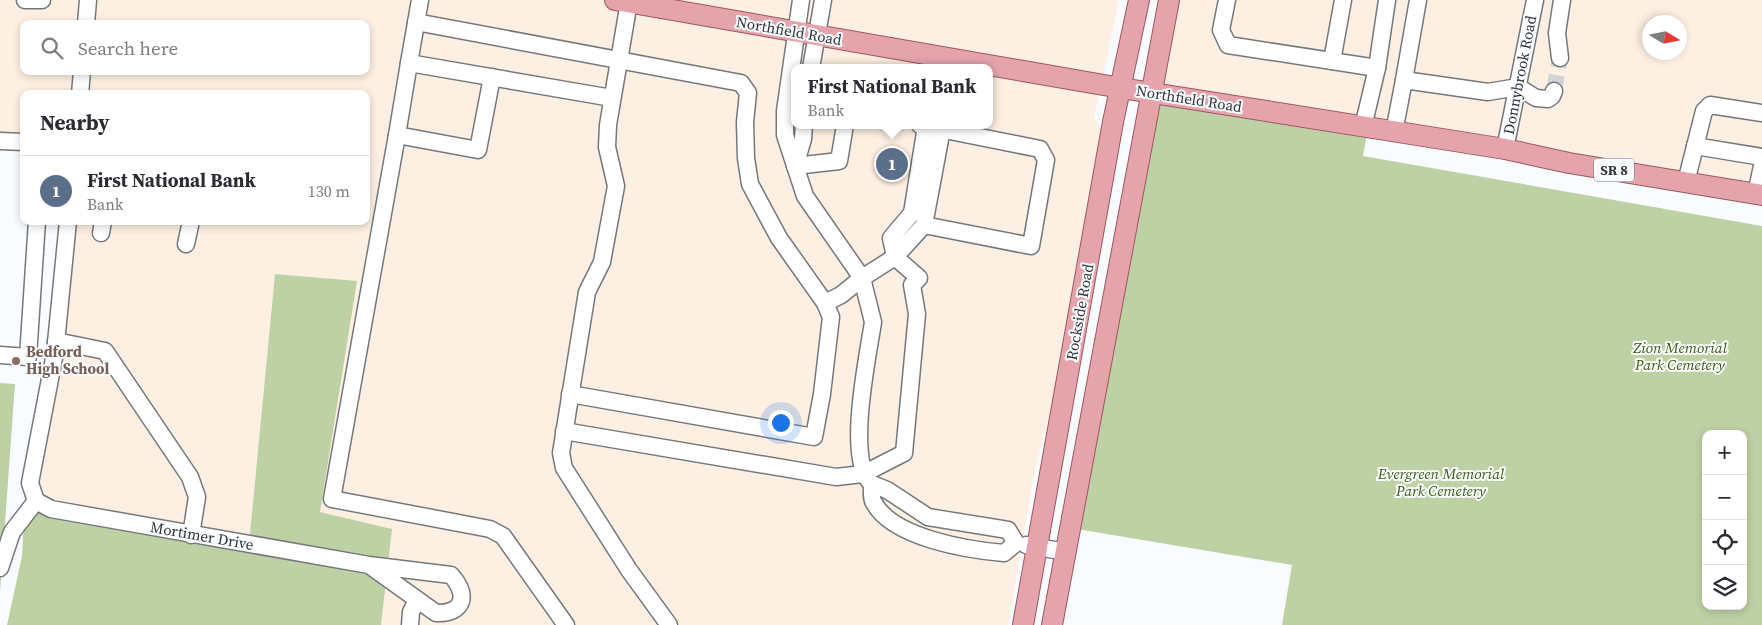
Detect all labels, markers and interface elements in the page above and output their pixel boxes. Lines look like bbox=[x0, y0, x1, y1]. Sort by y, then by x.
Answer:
street label: Northfield Road bbox=[735, 11, 844, 50]
street label: Donnybrook Road bbox=[1498, 13, 1541, 136]
north arrow bbox=[1642, 15, 1687, 60]
search box bbox=[20, 20, 370, 75]
icon: search bbox=[38, 34, 66, 62]
text: Search here bbox=[78, 35, 178, 61]
popup bbox=[791, 64, 993, 129]
text: First National Bank bbox=[808, 73, 976, 99]
street label: Northfield Road bbox=[1135, 80, 1244, 117]
text: Bank bbox=[808, 99, 844, 121]
text: Nearby bbox=[40, 108, 110, 137]
pin: 1 bbox=[876, 145, 908, 183]
road number: SR 8 bbox=[1594, 158, 1634, 182]
text: First National Bank bbox=[87, 167, 256, 193]
text: 1 bbox=[52, 180, 60, 202]
text: 130 m bbox=[308, 180, 350, 202]
text: Bank bbox=[87, 193, 124, 215]
street label: Rockside Road bbox=[1061, 262, 1098, 362]
park label: Zion Memorial Park Cemetery bbox=[1632, 337, 1728, 375]
place label: Bedford High School bbox=[26, 341, 109, 379]
marker: Bedford High School bbox=[10, 355, 22, 367]
your location bbox=[768, 410, 794, 436]
map controls bbox=[1702, 430, 1747, 610]
button: + bbox=[1702, 430, 1747, 475]
park label: Evergreen Memorial Park Cemetery bbox=[1377, 463, 1505, 501]
button: − bbox=[1702, 475, 1747, 520]
street label: Mortimer Drive bbox=[149, 516, 256, 555]
button: locate bbox=[1702, 520, 1747, 565]
button: layers bbox=[1702, 565, 1747, 610]

